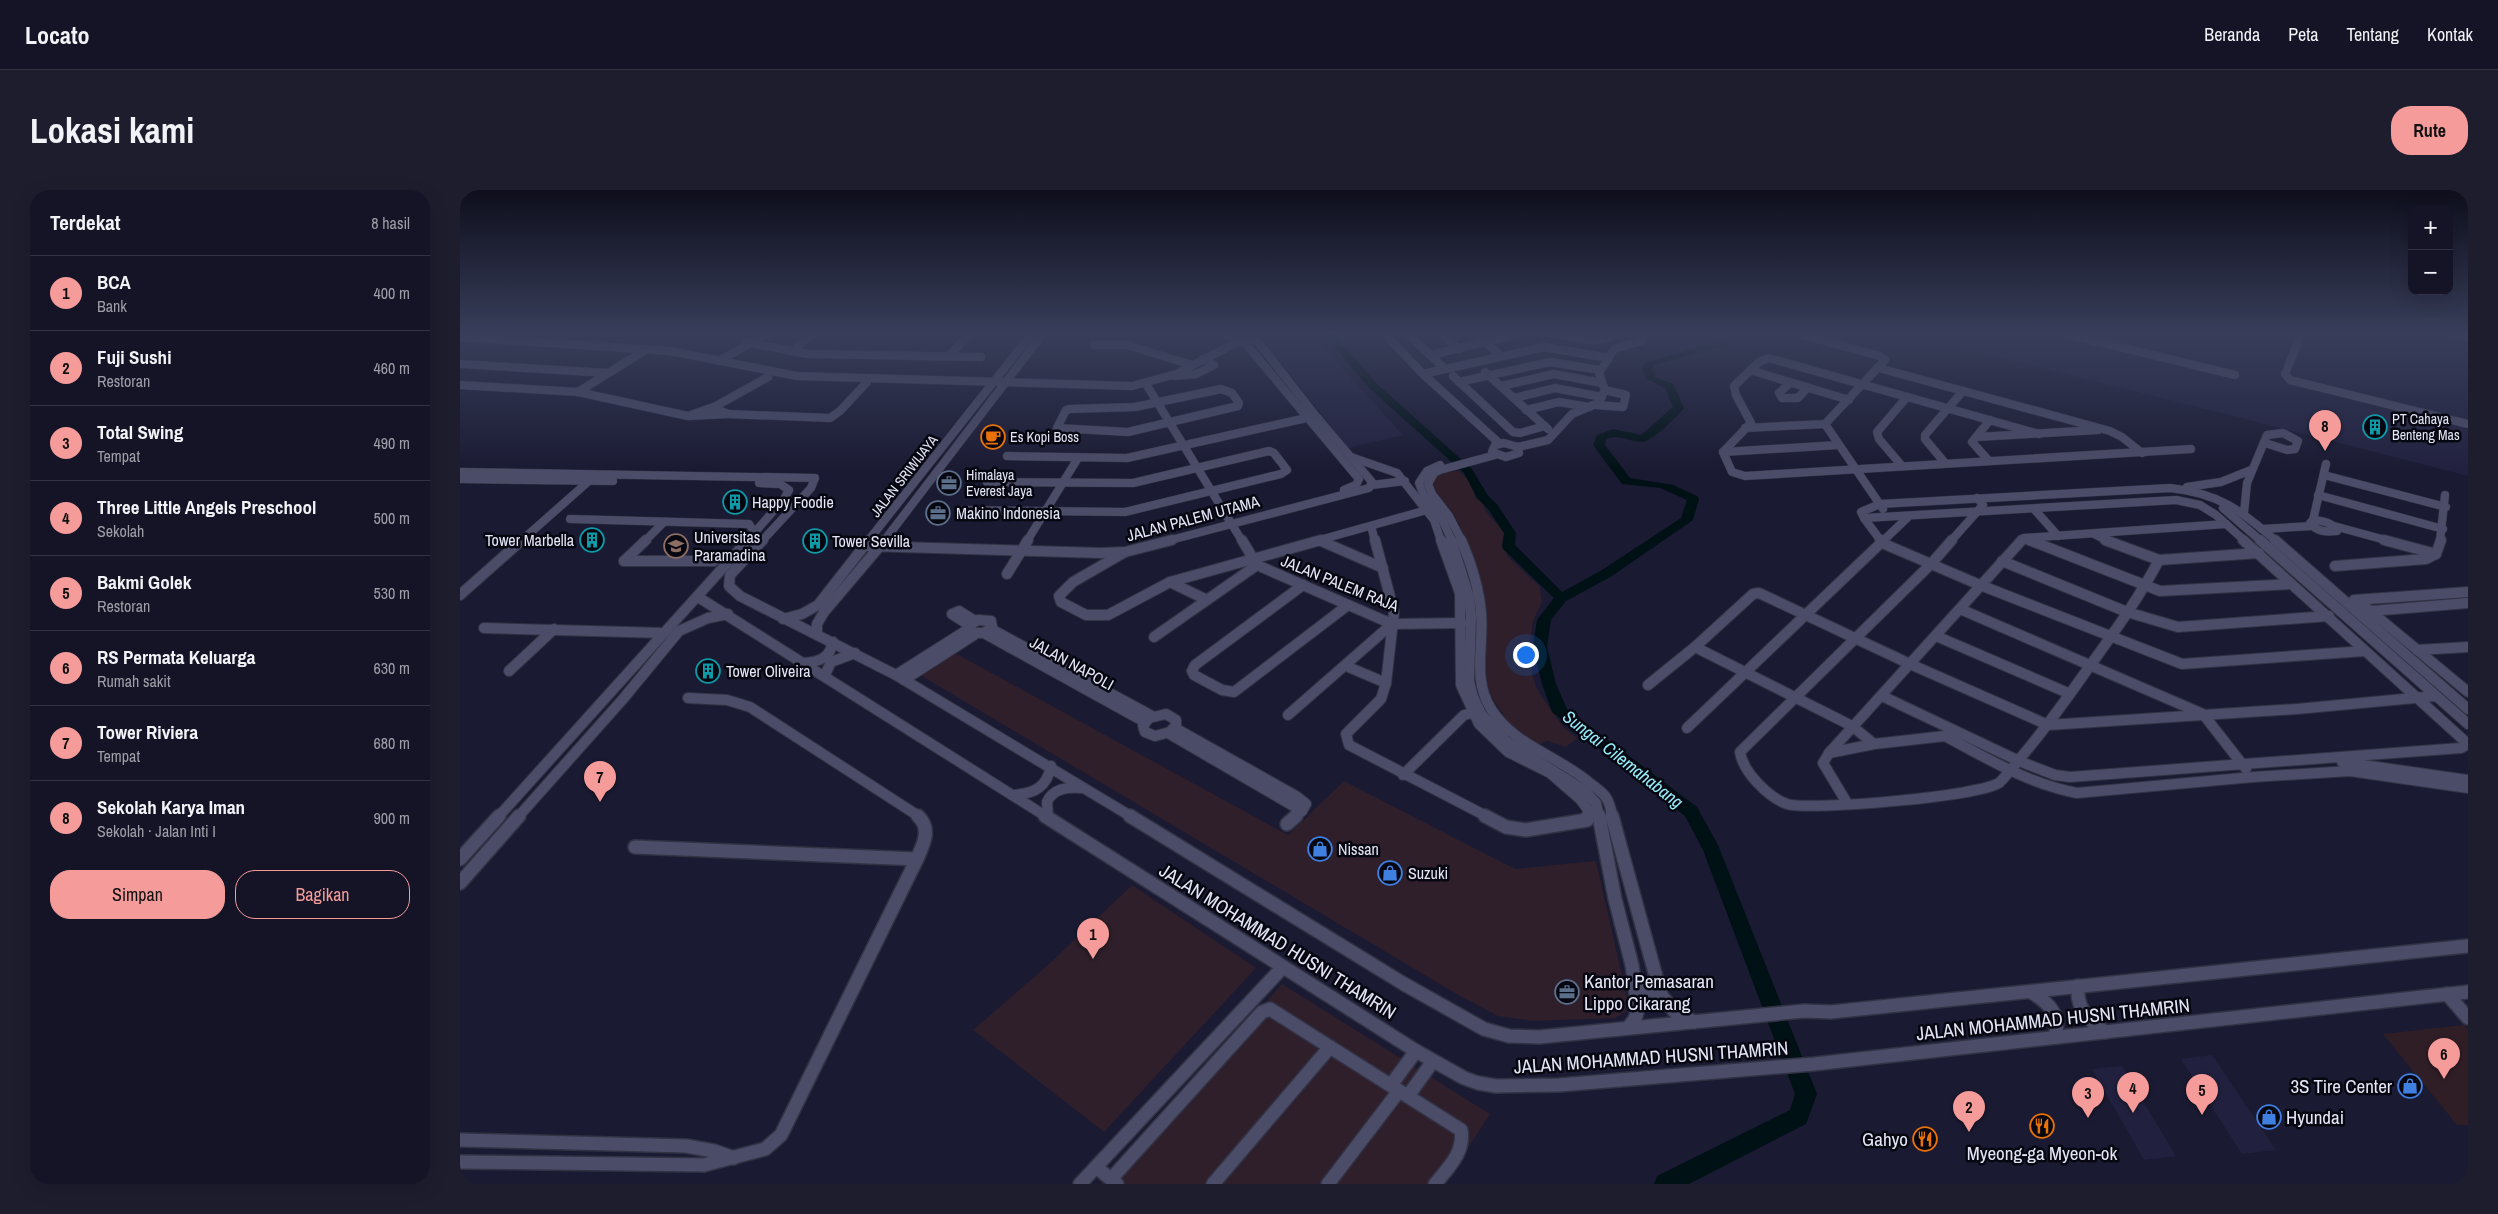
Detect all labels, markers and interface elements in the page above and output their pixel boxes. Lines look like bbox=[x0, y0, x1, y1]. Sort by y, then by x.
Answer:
text: Locato bbox=[25, 19, 90, 51]
text: Beranda bbox=[2204, 22, 2260, 47]
text: Peta bbox=[2288, 22, 2319, 47]
text: Tentang bbox=[2347, 22, 2399, 47]
text: Kontak bbox=[2427, 22, 2473, 47]
button: Rute bbox=[2391, 106, 2468, 155]
text: Lokasi kami bbox=[30, 107, 194, 154]
map controls bbox=[2408, 205, 2453, 295]
button: + bbox=[2408, 205, 2453, 250]
text: Terdekat bbox=[50, 208, 121, 237]
text: 8 hasil bbox=[371, 212, 410, 234]
button: − bbox=[2408, 250, 2453, 295]
text: BCA bbox=[97, 269, 131, 295]
text: 1 bbox=[62, 282, 70, 304]
text: 400 m bbox=[374, 282, 410, 304]
text: Bank bbox=[97, 295, 127, 317]
text: Fuji Sushi bbox=[97, 344, 171, 370]
text: 2 bbox=[62, 357, 70, 379]
text: 460 m bbox=[374, 357, 410, 379]
text: Restoran bbox=[97, 370, 150, 392]
pin: 8 bbox=[2309, 410, 2341, 451]
place label: PT Cahaya Benteng Mas bbox=[2392, 410, 2460, 444]
building icon: PT Cahaya Benteng Mas bbox=[2362, 414, 2388, 440]
text: Total Swing bbox=[97, 419, 183, 445]
cafe icon: Es Kopi Boss bbox=[980, 424, 1006, 450]
place label: Es Kopi Boss bbox=[1010, 428, 1079, 446]
street label: JALAN SRIWIJAYA bbox=[866, 431, 942, 521]
text: 3 bbox=[62, 432, 70, 454]
text: 490 m bbox=[374, 432, 410, 454]
text: Tempat bbox=[97, 445, 140, 467]
place label: Himalaya Everest Jaya bbox=[966, 466, 1033, 500]
office icon: Himalaya Everest Jaya bbox=[936, 470, 962, 496]
building icon: Happy Foodie bbox=[722, 489, 748, 515]
street label: JALAN PALEM UTAMA bbox=[1124, 490, 1262, 546]
place label: Happy Foodie bbox=[752, 491, 834, 513]
text: Three Little Angels Preschool bbox=[97, 494, 316, 520]
office icon: Makino Indonesia bbox=[925, 500, 951, 526]
place label: Makino Indonesia bbox=[956, 502, 1061, 524]
text: 4 bbox=[62, 507, 70, 529]
text: 500 m bbox=[374, 507, 410, 529]
text: Sekolah bbox=[97, 520, 144, 542]
place label: Universitas Paramadina bbox=[694, 526, 766, 566]
building icon: Tower Marbella bbox=[579, 527, 605, 553]
building icon: Tower Sevilla bbox=[802, 528, 828, 554]
place label: Tower Marbella bbox=[485, 529, 575, 551]
place label: Tower Sevilla bbox=[832, 530, 911, 552]
school or university icon: Universitas Paramadina bbox=[663, 533, 689, 559]
street label: JALAN PALEM RAJA bbox=[1278, 549, 1402, 617]
text: Bakmi Golek bbox=[97, 569, 191, 595]
text: 5 bbox=[62, 582, 70, 604]
text: 530 m bbox=[374, 582, 410, 604]
text: Restoran bbox=[97, 595, 150, 617]
street label: JALAN NAPOLI bbox=[1026, 631, 1118, 695]
your location bbox=[1513, 642, 1539, 668]
text: RS Permata Keluarga bbox=[97, 644, 255, 670]
text: 6 bbox=[62, 657, 70, 679]
text: 630 m bbox=[374, 657, 410, 679]
building icon: Tower Oliveira bbox=[695, 658, 721, 684]
place label: Tower Oliveira bbox=[726, 660, 811, 682]
text: Rumah sakit bbox=[97, 670, 171, 692]
water label: Sungai Cilemahabang bbox=[1557, 704, 1689, 814]
text: Tower Riviera bbox=[97, 719, 198, 745]
text: 7 bbox=[62, 732, 70, 754]
text: 680 m bbox=[374, 732, 410, 754]
text: Tempat bbox=[97, 745, 140, 767]
pin: 7 bbox=[584, 761, 616, 802]
text: Sekolah Karya Iman bbox=[97, 794, 245, 820]
text: 8 bbox=[62, 807, 70, 829]
text: 900 m bbox=[374, 807, 410, 829]
text: Sekolah · Jalan Inti I bbox=[97, 820, 216, 842]
shop icon: Nissan bbox=[1307, 836, 1333, 862]
place label: Nissan bbox=[1338, 838, 1379, 860]
street label: JALAN MOHAMMAD HUSNI THAMRIN bbox=[1155, 857, 1401, 1025]
shop icon: Suzuki bbox=[1377, 860, 1403, 886]
place label: Suzuki bbox=[1408, 862, 1448, 884]
button: Simpan bbox=[50, 870, 225, 919]
button: Bagikan bbox=[235, 870, 410, 919]
pin: 1 bbox=[1077, 918, 1109, 959]
place label: Kantor Pemasaran Lippo Cikarang bbox=[1584, 968, 1714, 1016]
office icon: Kantor Pemasaran Lippo Cikarang bbox=[1554, 979, 1580, 1005]
street label: JALAN MOHAMMAD HUSNI THAMRIN bbox=[1915, 992, 2191, 1046]
street label: JALAN MOHAMMAD HUSNI THAMRIN bbox=[1513, 1034, 1789, 1080]
pin: 6 bbox=[2428, 1038, 2460, 1079]
pin: 4 bbox=[2117, 1072, 2149, 1113]
place label: 3S Tire Center bbox=[2290, 1073, 2393, 1099]
shop icon: 3S Tire Center bbox=[2397, 1073, 2423, 1099]
pin: 5 bbox=[2186, 1074, 2218, 1115]
pin: 3 bbox=[2072, 1077, 2104, 1118]
pin: 2 bbox=[1953, 1091, 1985, 1132]
shop icon: Hyundai bbox=[2256, 1104, 2282, 1130]
place label: Hyundai bbox=[2286, 1104, 2344, 1130]
restaurant icon: Myeong-ga Myeon-ok bbox=[2029, 1113, 2055, 1139]
place label: Gahyo bbox=[1862, 1126, 1908, 1152]
restaurant icon: Gahyo bbox=[1912, 1126, 1938, 1152]
place label: Myeong-ga Myeon-ok bbox=[1967, 1140, 2118, 1166]

